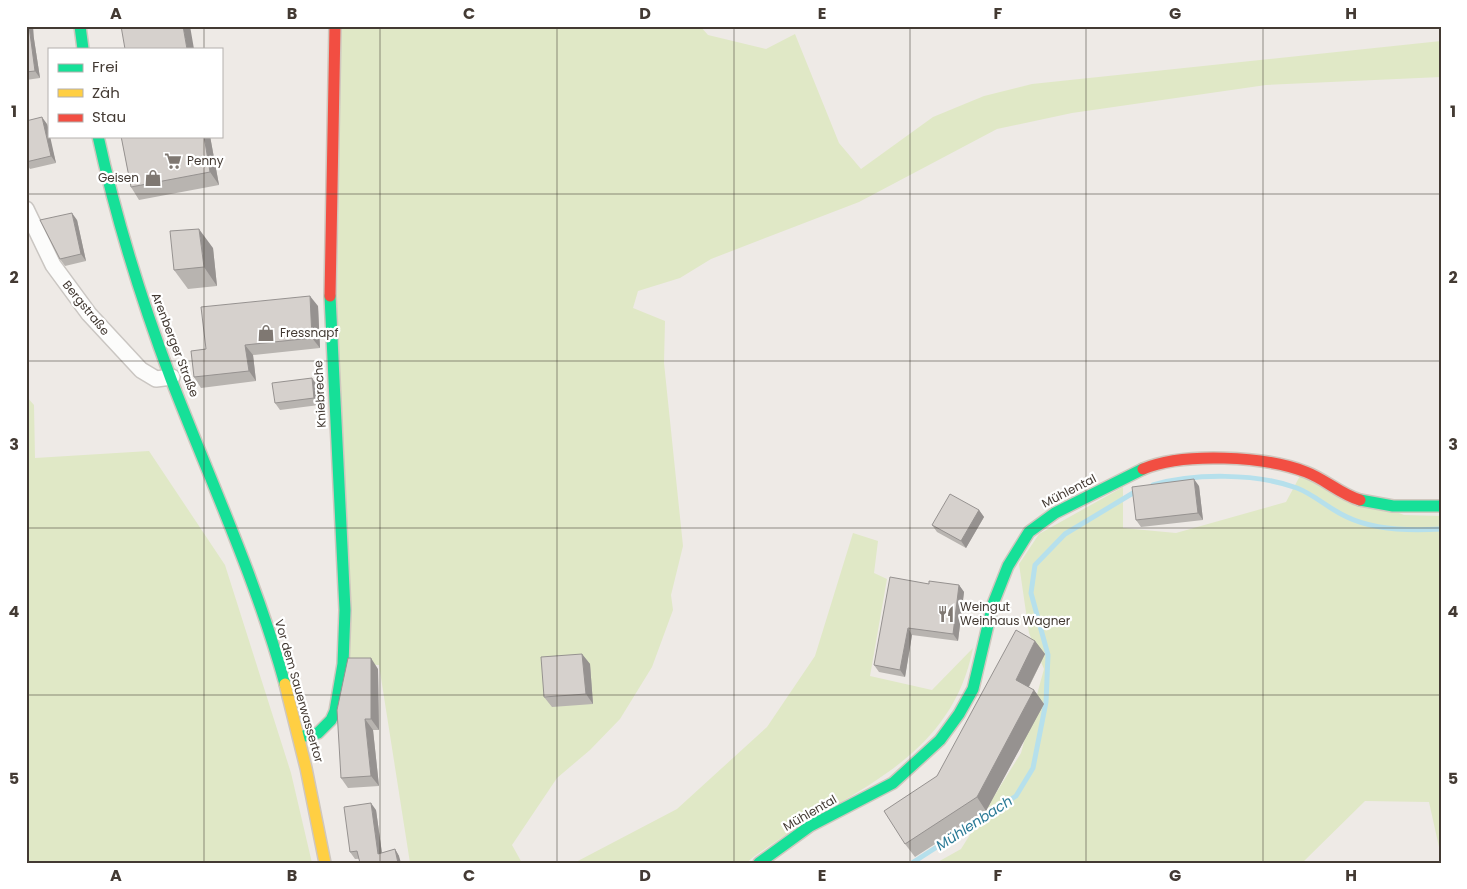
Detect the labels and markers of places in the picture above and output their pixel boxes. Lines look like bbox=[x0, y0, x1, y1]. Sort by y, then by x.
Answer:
supermarket icon: Penny bbox=[163, 151, 183, 171]
place label: Penny bbox=[187, 152, 224, 169]
shop icon: Geisen bbox=[143, 168, 163, 188]
place label: Geisen bbox=[98, 169, 139, 186]
shop icon: Fressnapf bbox=[256, 323, 276, 343]
place label: Fressnapf bbox=[280, 324, 338, 341]
place label: Weingut Weinhaus Wagner bbox=[960, 598, 1071, 629]
restaurant icon: Weingut Weinhaus Wagner bbox=[936, 604, 956, 624]

